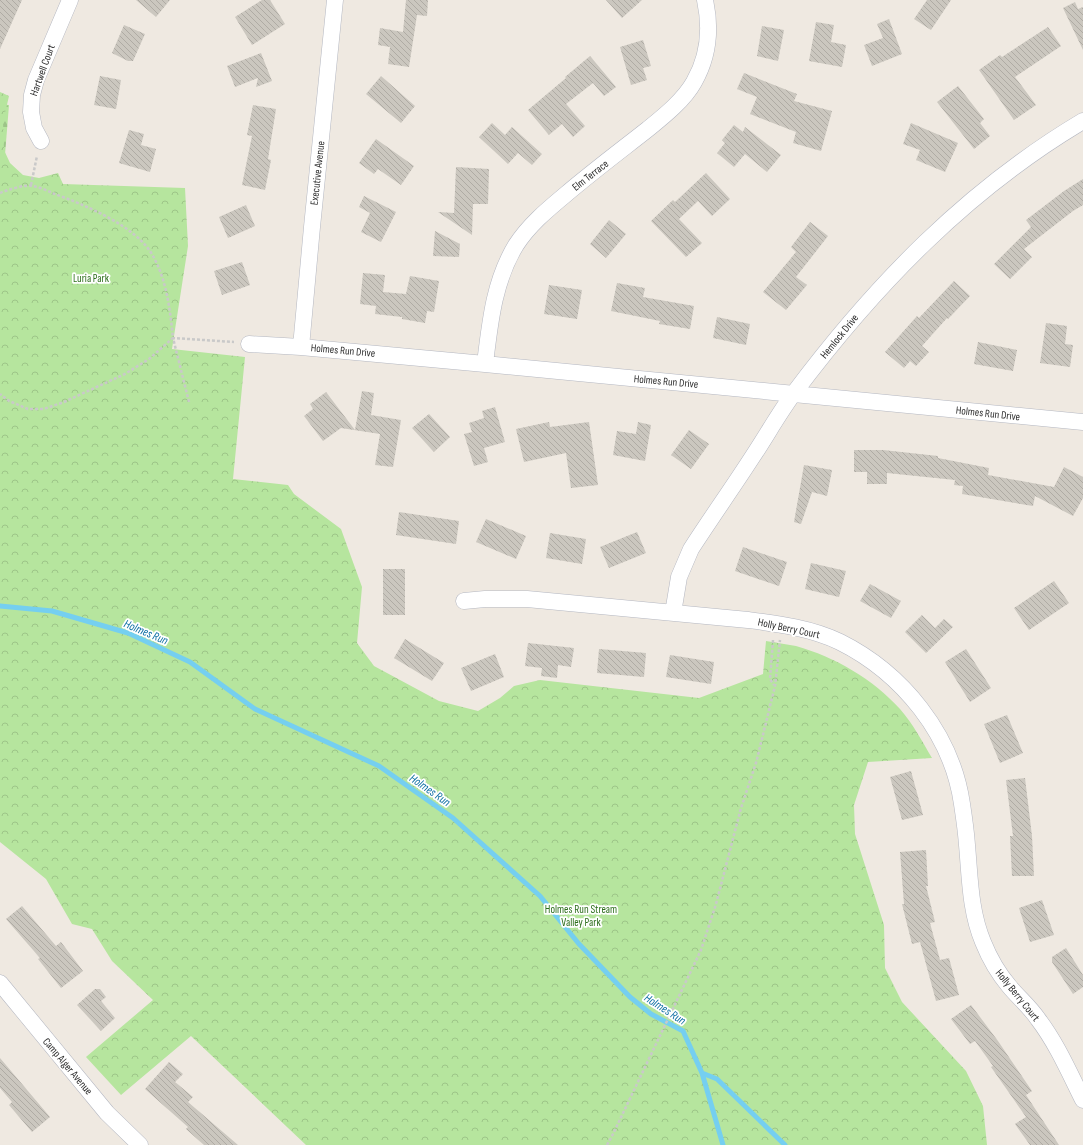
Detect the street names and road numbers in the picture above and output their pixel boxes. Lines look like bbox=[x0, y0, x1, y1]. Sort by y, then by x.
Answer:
street label: Hartwell Court bbox=[27, 42, 58, 98]
street label: Executive Avenue bbox=[308, 140, 327, 206]
street label: Elm Terrace bbox=[569, 157, 611, 194]
street label: Hemlock Drive bbox=[818, 312, 861, 361]
street label: Holmes Run Drive bbox=[310, 341, 376, 360]
street label: Holmes Run Drive bbox=[633, 372, 699, 391]
street label: Holmes Run Drive bbox=[955, 404, 1021, 423]
street label: Holly Berry Court bbox=[757, 616, 822, 642]
street label: Holly Berry Court bbox=[993, 967, 1043, 1024]
street label: Camp Alger Avenue bbox=[40, 1035, 95, 1097]

